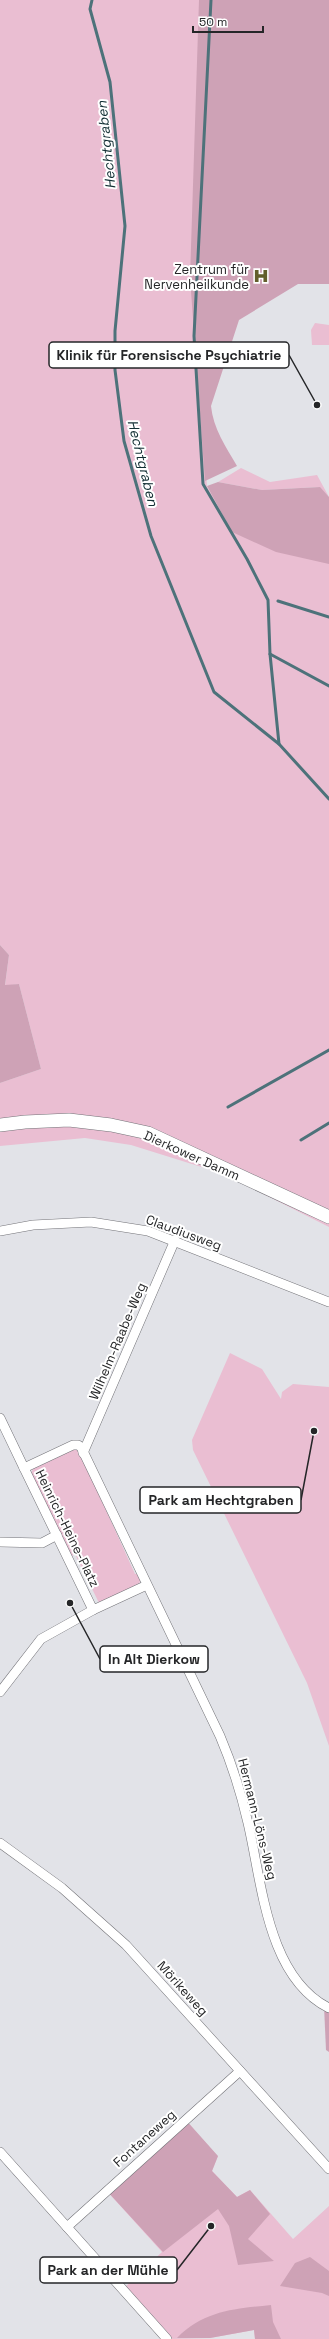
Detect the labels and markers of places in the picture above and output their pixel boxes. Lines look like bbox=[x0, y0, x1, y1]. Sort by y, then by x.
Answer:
place label: Zentrum für Nervenheilkunde bbox=[144, 261, 249, 293]
hospital icon: Zentrum für Nervenheilkunde bbox=[252, 267, 270, 285]
callout: Klinik für Forensische Psychiatrie bbox=[49, 342, 289, 368]
callout: Park am Hechtgraben bbox=[140, 1487, 301, 1513]
callout: In Alt Dierkow bbox=[100, 1646, 208, 1672]
callout: Park an der Mühle bbox=[40, 2257, 177, 2283]

